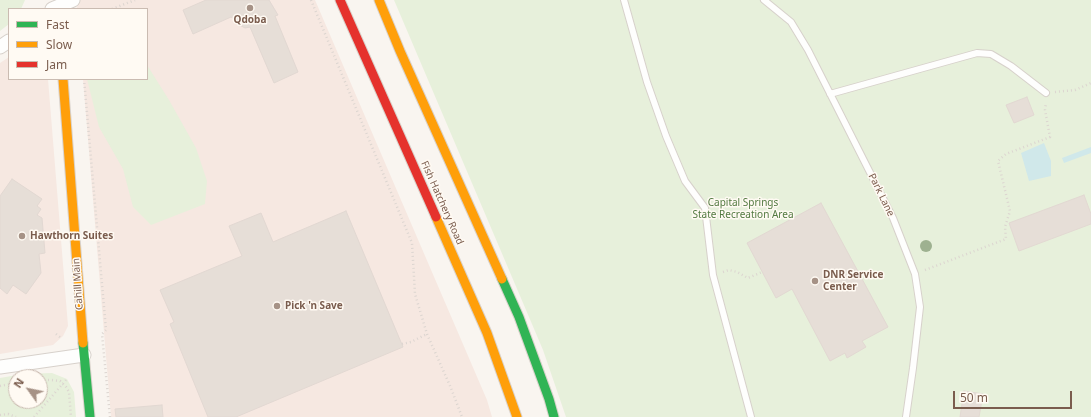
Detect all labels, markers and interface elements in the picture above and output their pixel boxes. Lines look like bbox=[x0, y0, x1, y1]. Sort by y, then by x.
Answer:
marker: Qdoba bbox=[245, 3, 255, 13]
legend bbox=[8, 8, 148, 80]
place label: Qdoba bbox=[234, 14, 266, 26]
text: Fast bbox=[46, 16, 69, 33]
text: Slow bbox=[46, 36, 72, 53]
text: Jam bbox=[46, 56, 67, 73]
street label: Fish Hatchery Road bbox=[418, 159, 466, 247]
street label: Park Lane bbox=[865, 172, 897, 218]
park label: Capital Springs State Recreation Area bbox=[693, 197, 793, 220]
place label: Hawthorn Suites bbox=[30, 230, 113, 242]
marker: Hawthorn Suites bbox=[17, 231, 27, 241]
street label: Cahill Main bbox=[70, 258, 86, 310]
place label: DNR Service Center bbox=[823, 269, 883, 292]
marker: DNR Service Center bbox=[810, 276, 820, 286]
place label: Pick 'n Save bbox=[285, 300, 343, 312]
marker: Pick 'n Save bbox=[272, 301, 282, 311]
north arrow bbox=[8, 369, 48, 409]
text: N bbox=[10, 375, 27, 391]
scale bar bbox=[955, 383, 1074, 409]
text: 50 m bbox=[960, 389, 988, 406]

